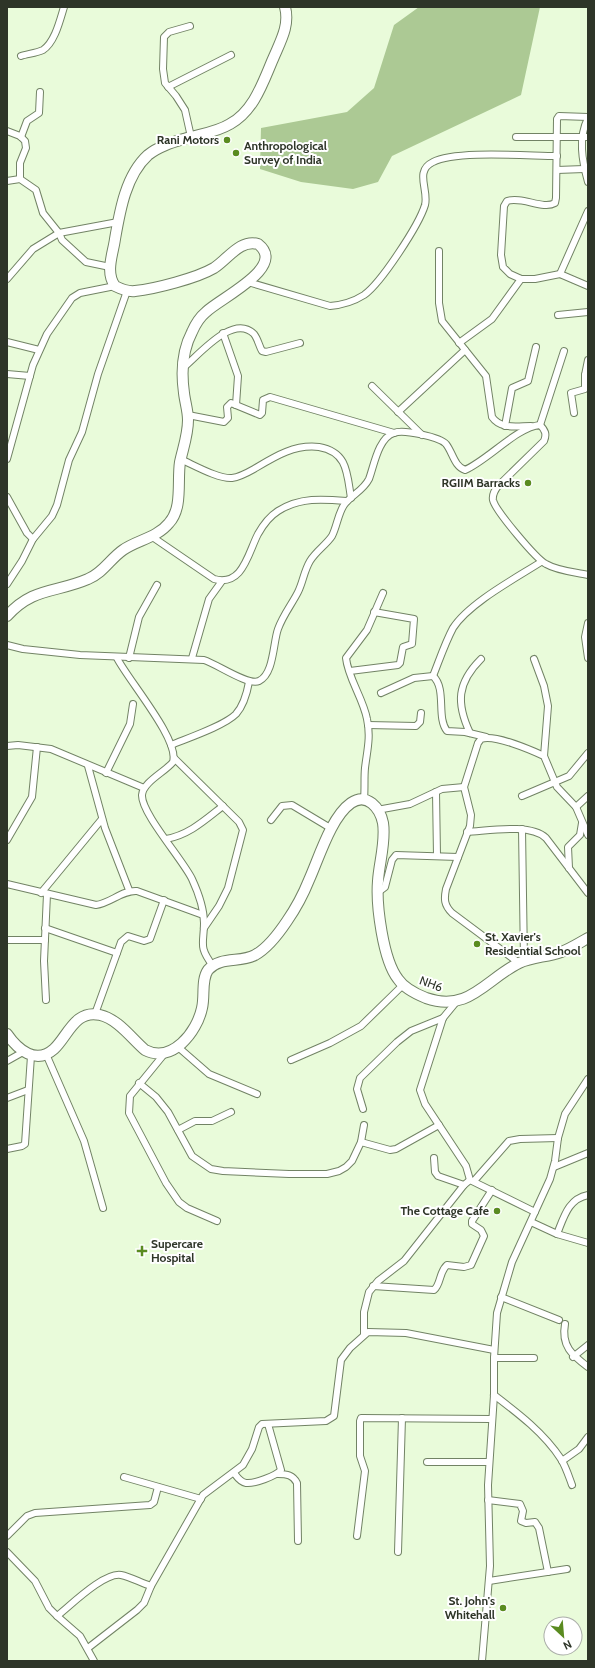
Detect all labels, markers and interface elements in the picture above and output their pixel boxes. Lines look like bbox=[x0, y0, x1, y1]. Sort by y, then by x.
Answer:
place label: Rani Motors bbox=[157, 132, 219, 147]
marker: Rani Motors bbox=[222, 135, 232, 145]
place label: Anthropological Survey of India bbox=[244, 138, 327, 167]
marker: Anthropological Survey of India bbox=[231, 148, 241, 158]
place label: RGIIM Barracks bbox=[441, 475, 520, 490]
marker: RGIIM Barracks bbox=[523, 478, 533, 488]
place label: St. Xavier's Residential School bbox=[485, 929, 581, 958]
marker: St. Xavier's Residential School bbox=[472, 939, 482, 949]
street label: NH6 bbox=[417, 972, 445, 995]
place label: The Cottage Cafe bbox=[400, 1203, 489, 1218]
marker: The Cottage Cafe bbox=[492, 1206, 502, 1216]
place label: Supercare Hospital bbox=[151, 1236, 203, 1265]
marker: Supercare Hospital bbox=[136, 1245, 148, 1257]
place label: St. John's Whitehall bbox=[445, 1593, 495, 1622]
marker: St. John's Whitehall bbox=[498, 1603, 508, 1613]
north arrow bbox=[543, 1616, 583, 1656]
text: N bbox=[561, 1637, 574, 1653]

